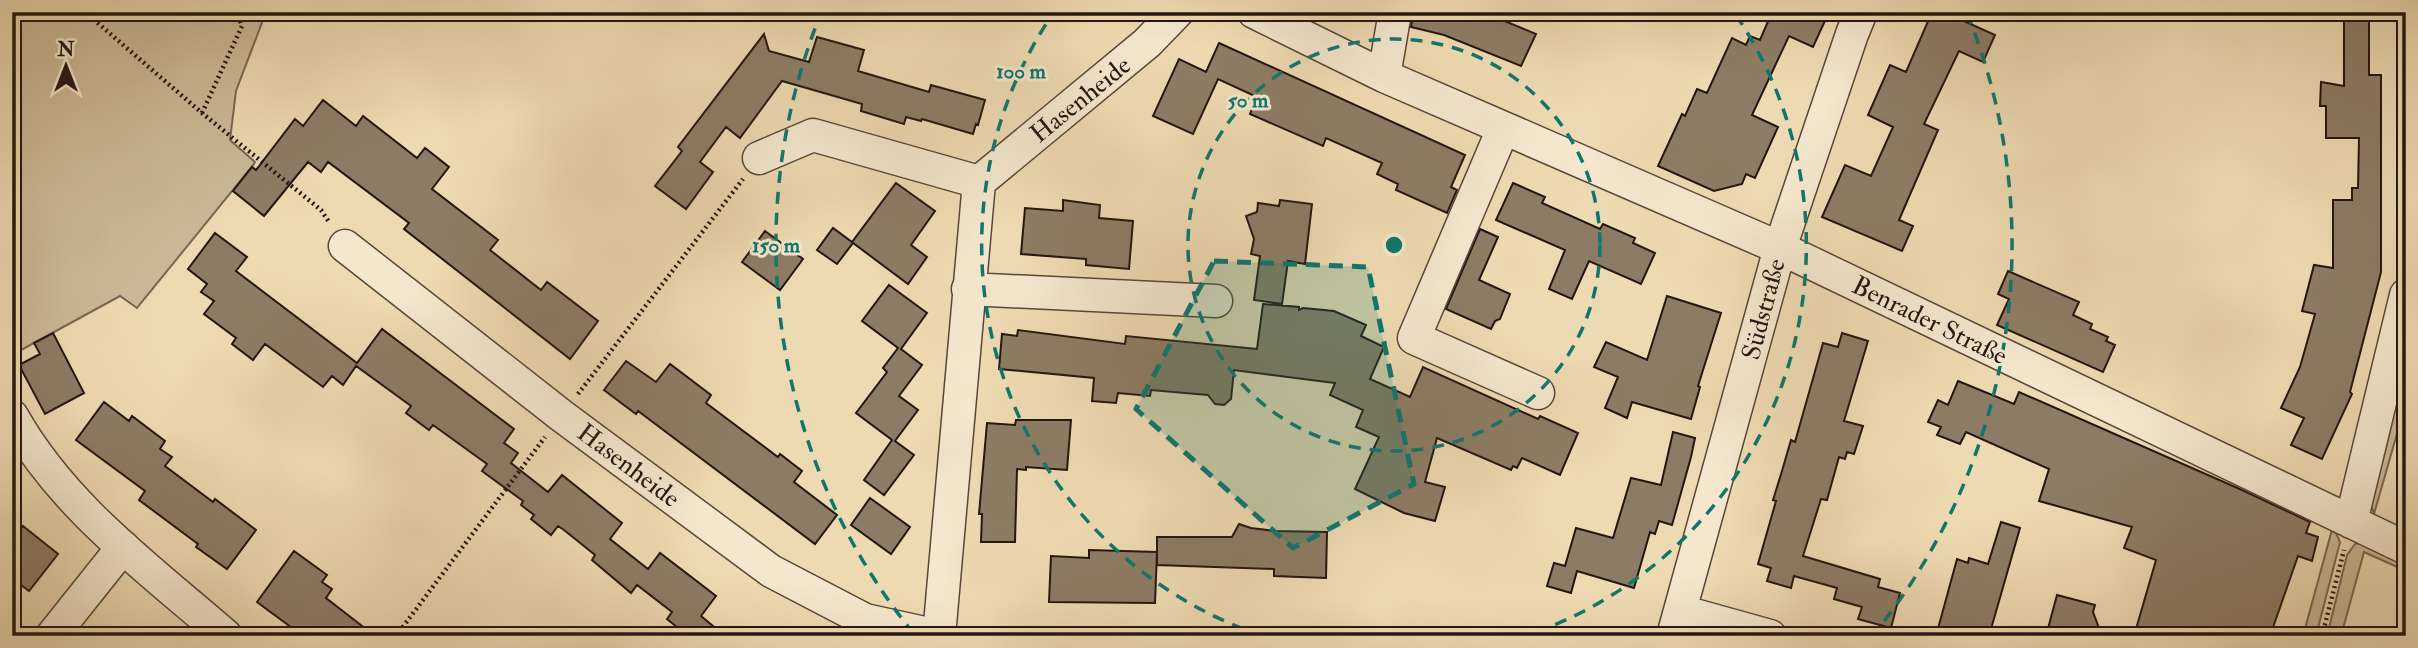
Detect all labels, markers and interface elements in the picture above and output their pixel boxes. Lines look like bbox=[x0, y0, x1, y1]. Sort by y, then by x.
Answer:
north arrow bbox=[32, 32, 102, 102]
text: N bbox=[56, 38, 75, 62]
street label: Hasenheide bbox=[1024, 49, 1137, 150]
text: 100 m bbox=[996, 58, 1047, 85]
text: 50 m bbox=[1228, 87, 1269, 114]
text: 150 m bbox=[752, 232, 801, 259]
centre of rings bbox=[1382, 233, 1406, 257]
street label: Südstraße bbox=[1735, 255, 1793, 363]
street label: Benrader Straße bbox=[1847, 270, 2012, 372]
street label: Hasenheide bbox=[571, 417, 686, 515]

